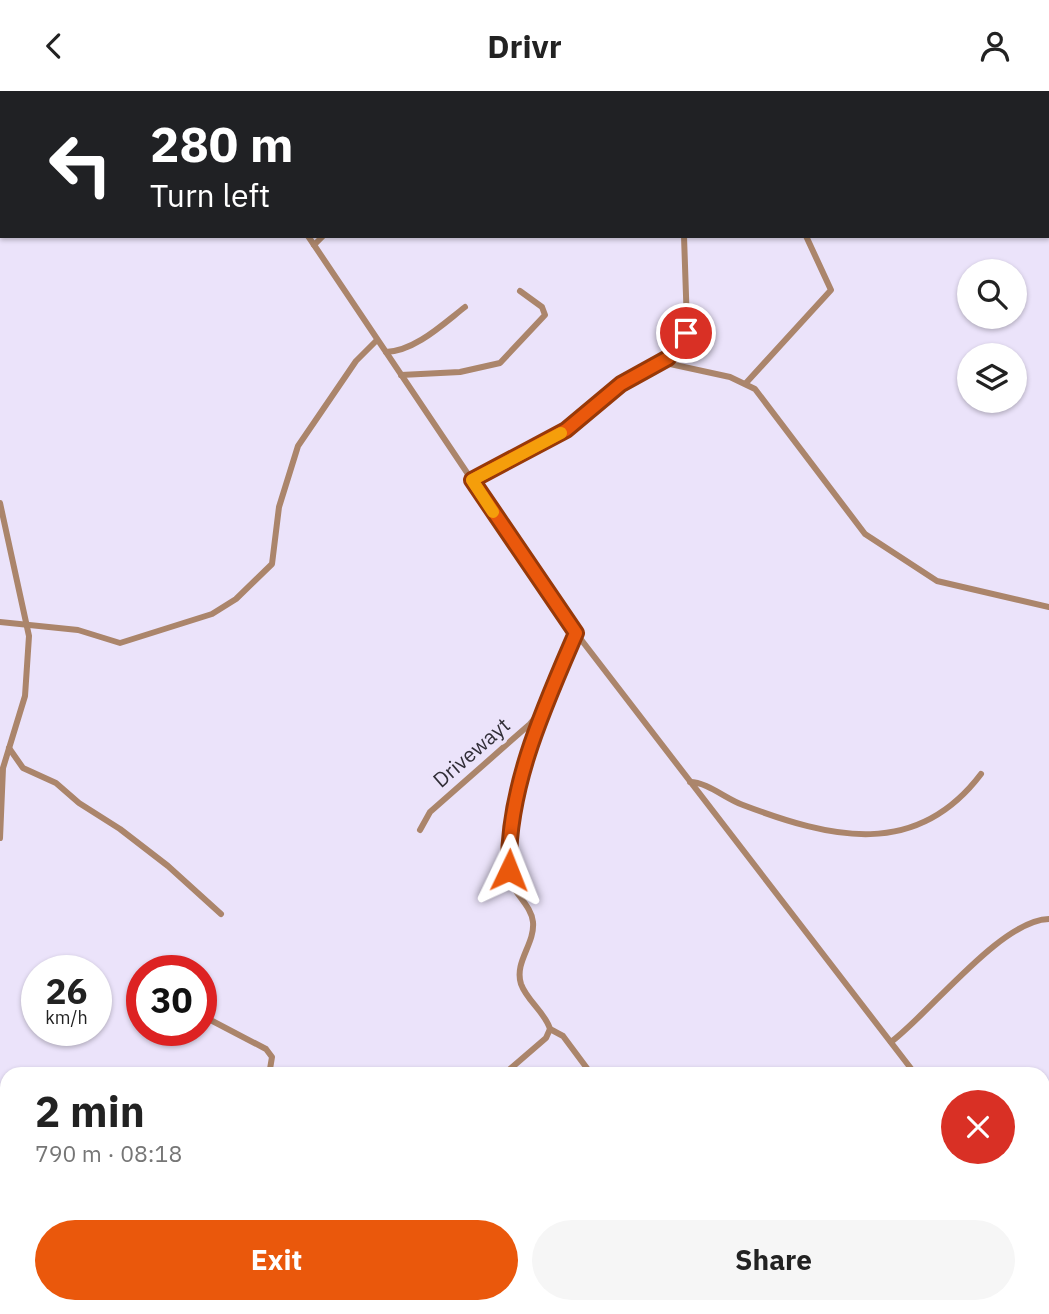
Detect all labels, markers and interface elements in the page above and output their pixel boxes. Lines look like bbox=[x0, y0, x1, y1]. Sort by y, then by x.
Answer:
text: Drivr bbox=[487, 25, 562, 67]
icon: back bbox=[35, 27, 73, 65]
icon: person bbox=[976, 27, 1014, 65]
text: 280 m bbox=[150, 112, 294, 175]
icon: left bbox=[35, 119, 126, 210]
text: Turn left bbox=[150, 174, 270, 216]
map controls bbox=[957, 259, 1027, 413]
button: search bbox=[957, 259, 1027, 329]
pin bbox=[656, 303, 716, 363]
icon: arrive bbox=[667, 314, 705, 352]
button: layers bbox=[957, 343, 1027, 413]
street label: Drivewayt bbox=[427, 711, 515, 793]
position arrow bbox=[472, 833, 546, 907]
speed limit sign: 30 bbox=[126, 955, 217, 1046]
text: 26 bbox=[45, 968, 88, 1014]
text: km/h bbox=[45, 1006, 88, 1029]
text: 2 min bbox=[35, 1084, 145, 1139]
button: close bbox=[941, 1090, 1015, 1164]
text: 790 m · 08:18 bbox=[35, 1138, 182, 1168]
button: Exit bbox=[35, 1220, 518, 1300]
button: Share bbox=[532, 1220, 1015, 1300]

